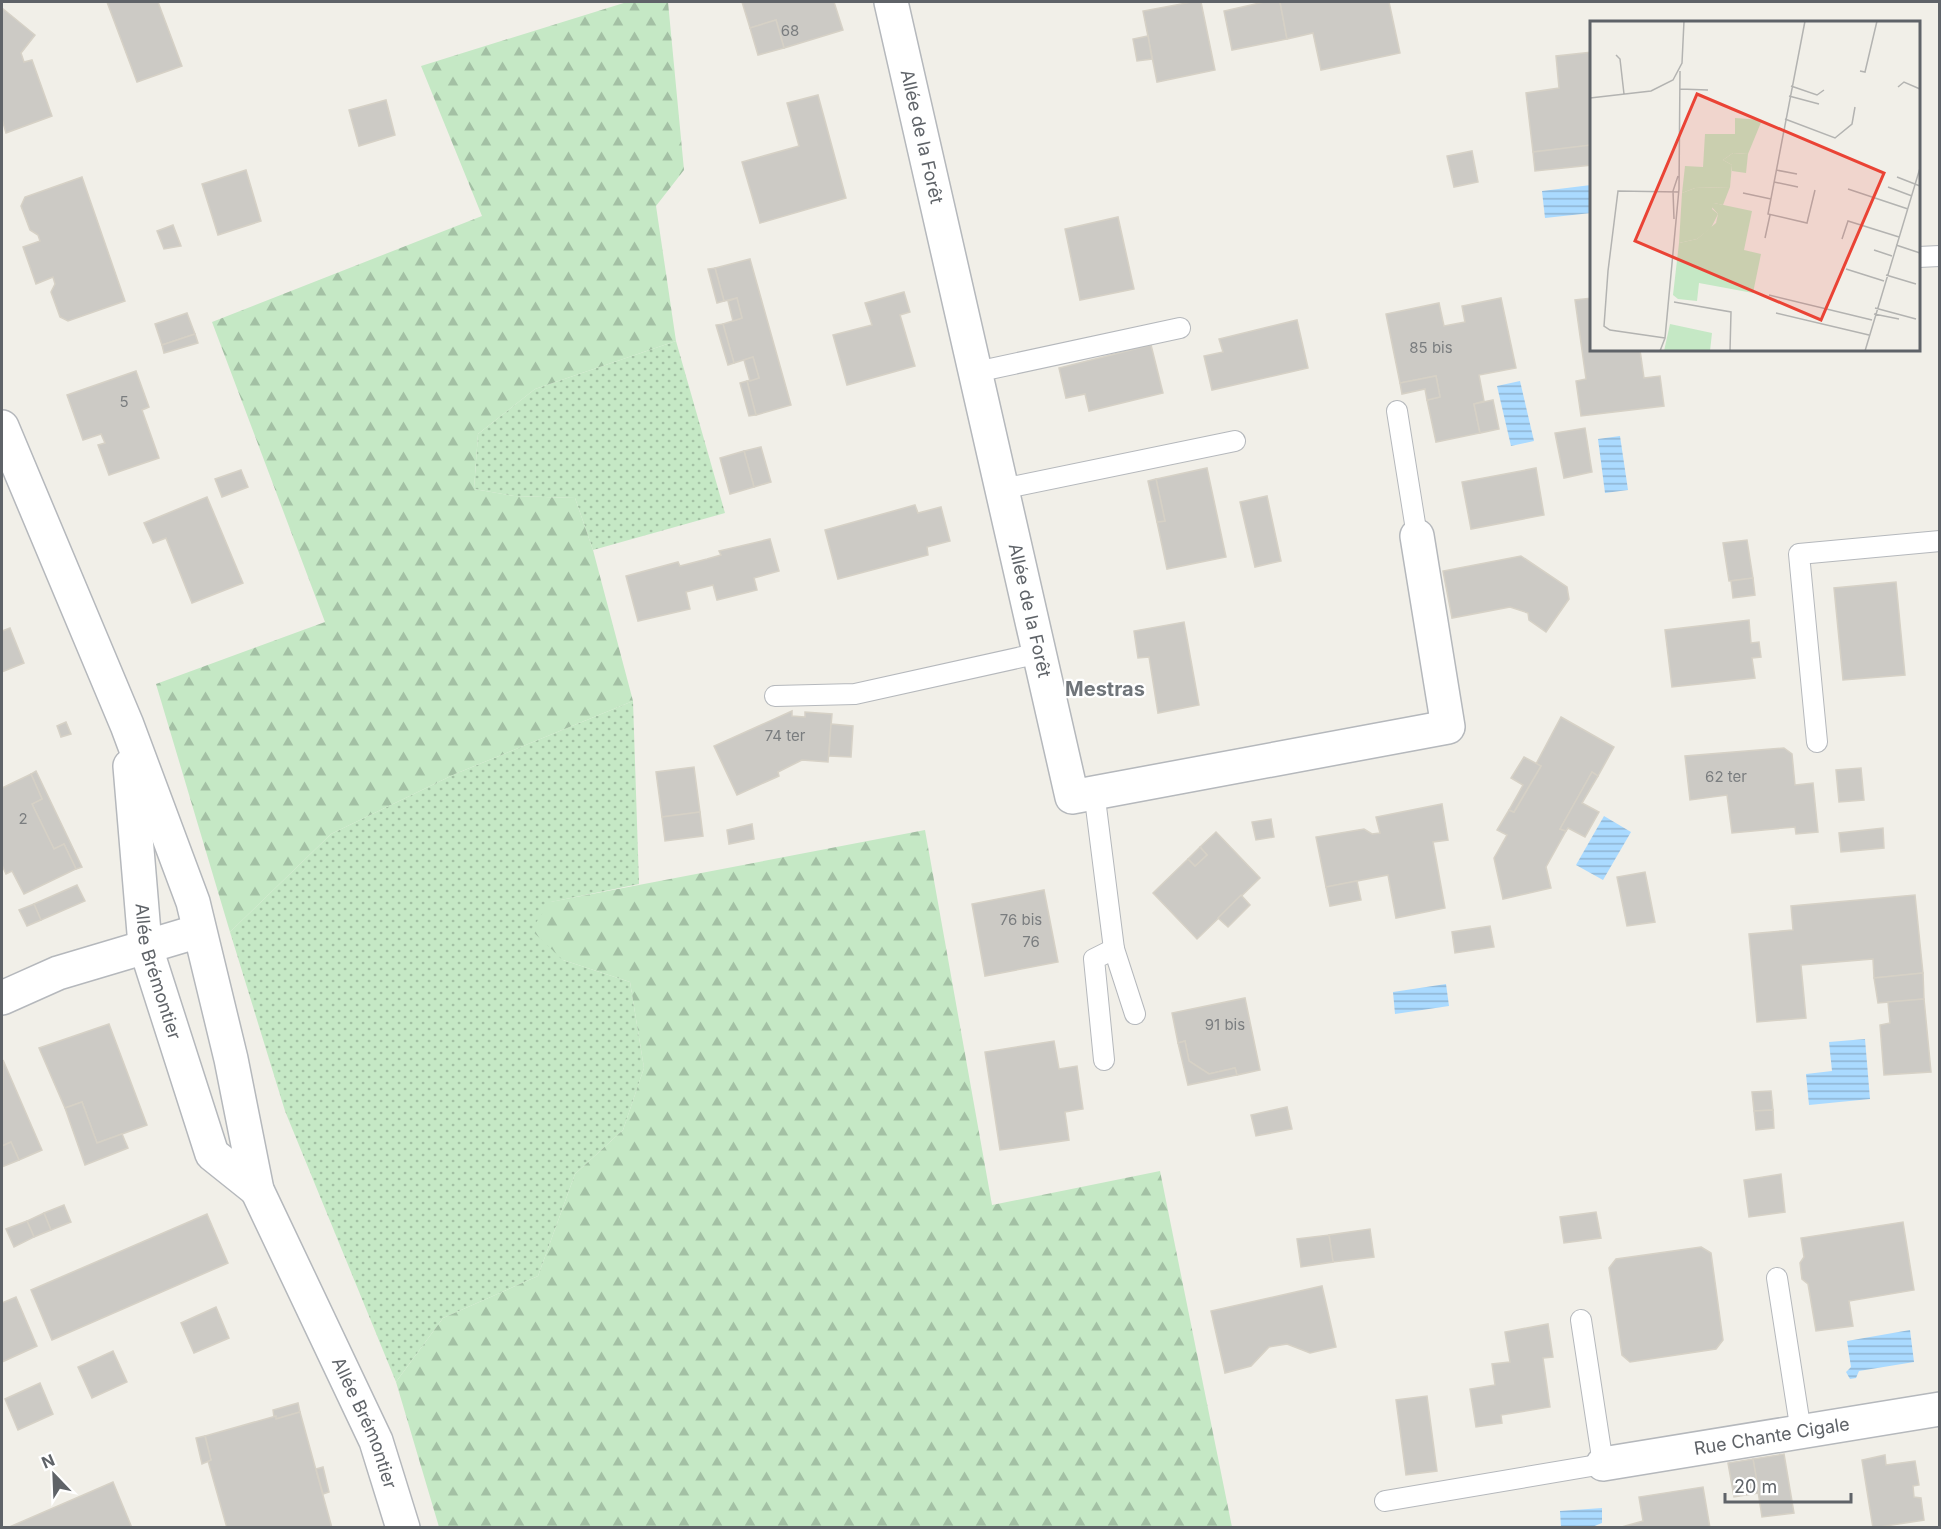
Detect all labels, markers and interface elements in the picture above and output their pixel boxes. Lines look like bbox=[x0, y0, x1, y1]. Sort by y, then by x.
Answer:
house number: 68 bbox=[781, 21, 799, 40]
inset map bbox=[1590, 21, 1920, 351]
street label: Allée de la Forêt bbox=[897, 67, 948, 206]
house number: 85 bis bbox=[1409, 338, 1453, 357]
house number: 5 bbox=[119, 392, 129, 411]
street label: Allée de la Forêt bbox=[1005, 541, 1055, 680]
district label: Mestras bbox=[1065, 677, 1145, 701]
house number: 74 ter bbox=[765, 726, 806, 745]
house number: 62 ter bbox=[1705, 767, 1747, 786]
house number: 2 bbox=[18, 809, 28, 828]
street label: Allée Brémontier bbox=[132, 902, 186, 1042]
house number: 76 bis bbox=[1000, 910, 1042, 929]
house number: 76 bbox=[1022, 932, 1040, 951]
house number: 91 bis bbox=[1205, 1015, 1245, 1034]
street label: Allée Brémontier bbox=[328, 1354, 401, 1491]
street label: Rue Chante Cigale bbox=[1692, 1413, 1851, 1459]
north arrow bbox=[24, 1445, 84, 1505]
text: N bbox=[39, 1450, 58, 1473]
scale bar bbox=[1725, 1466, 1851, 1504]
text: 20 m bbox=[1734, 1476, 1777, 1497]

